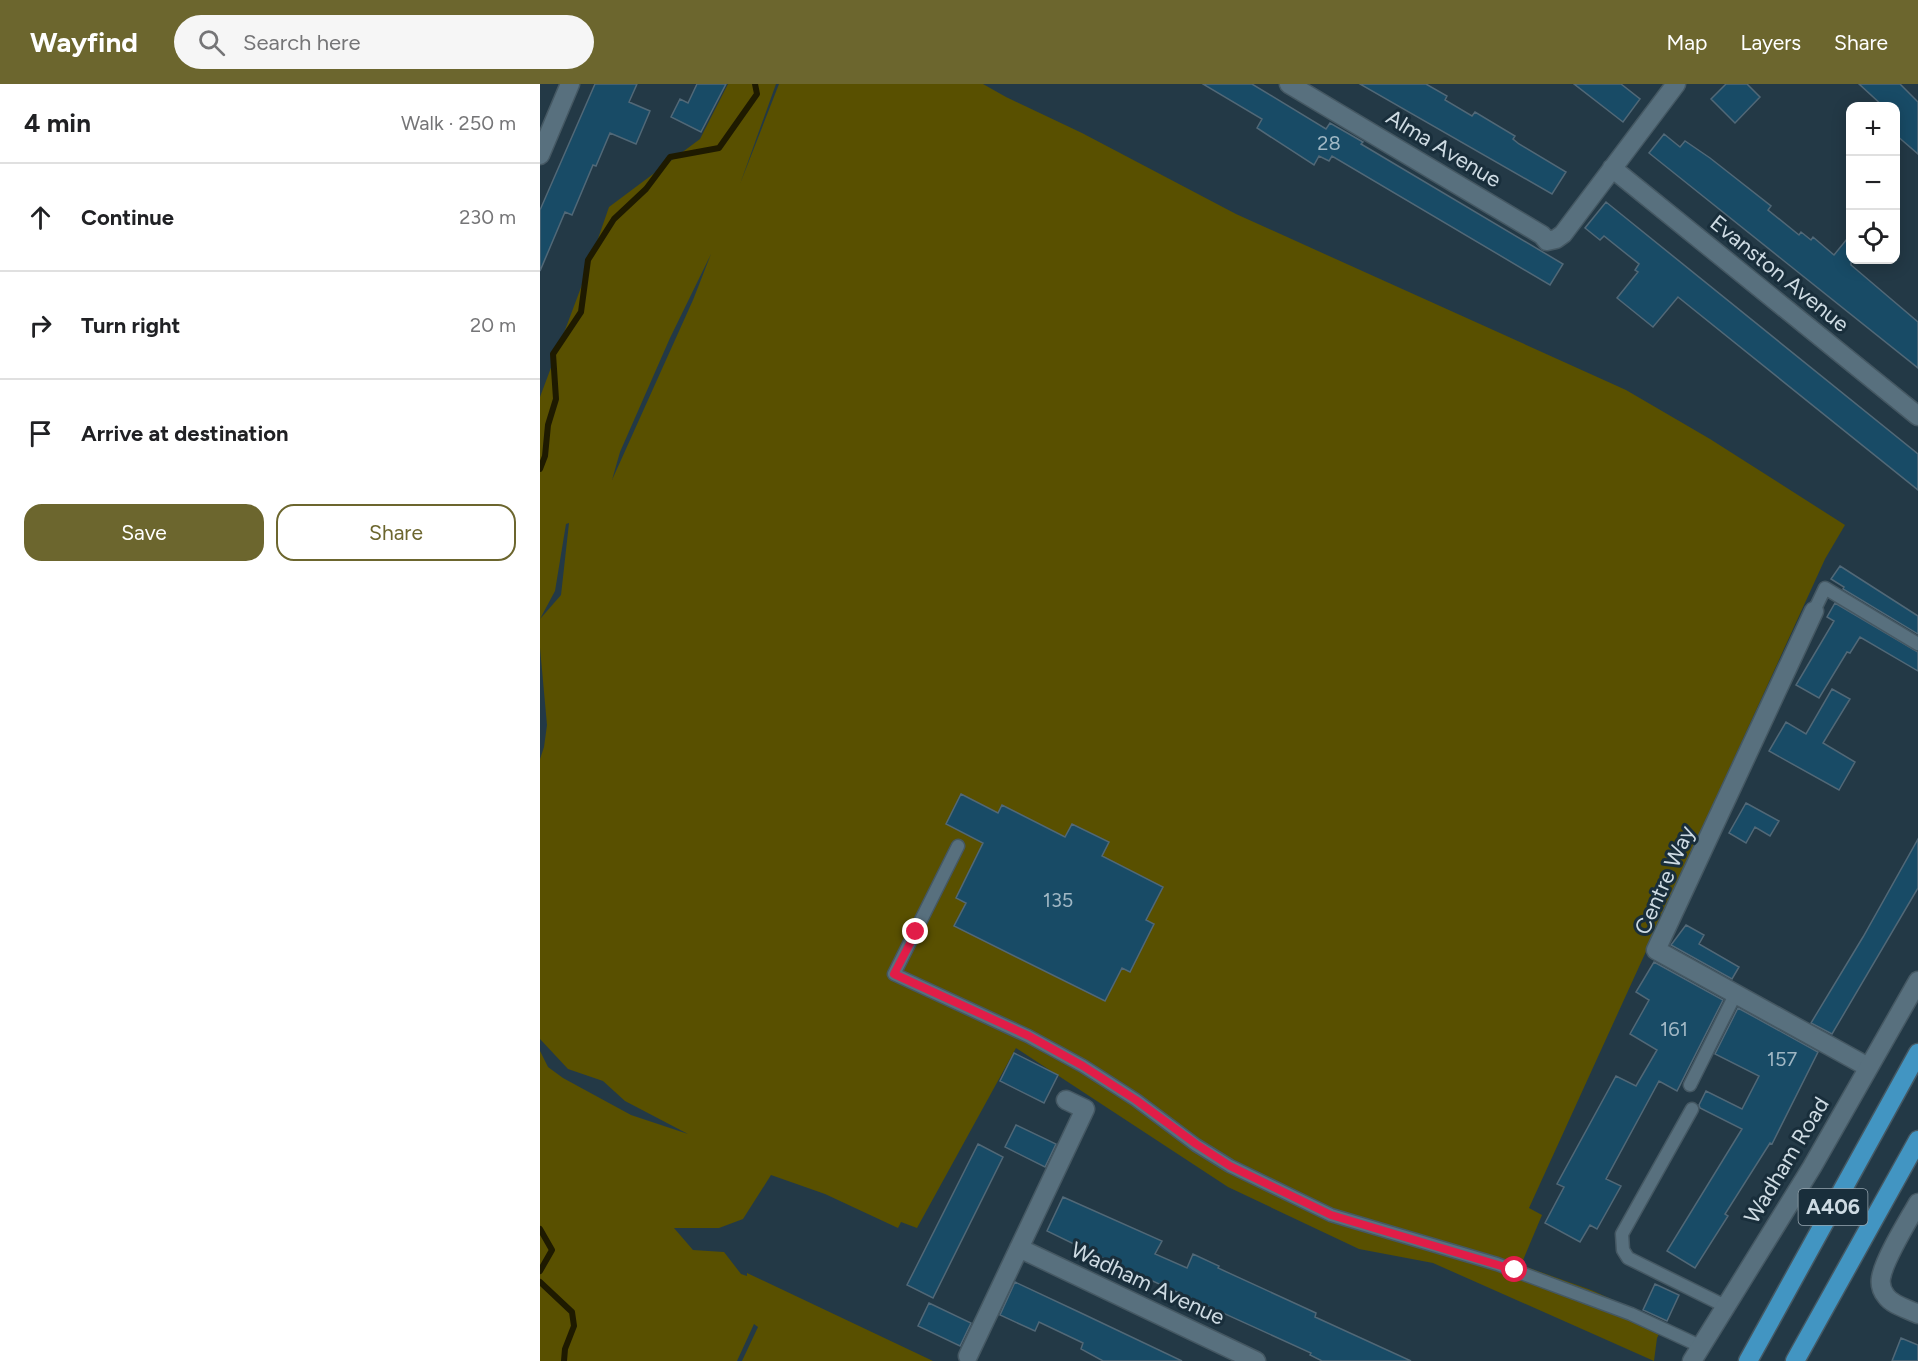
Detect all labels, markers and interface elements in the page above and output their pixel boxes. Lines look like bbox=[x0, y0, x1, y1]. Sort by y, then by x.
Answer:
search box bbox=[174, 15, 594, 69]
text: Wayfind bbox=[30, 25, 138, 59]
icon: search bbox=[195, 26, 228, 59]
text: Search here bbox=[243, 29, 361, 56]
text: Map bbox=[1667, 30, 1707, 55]
text: Layers bbox=[1740, 30, 1801, 55]
text: Share bbox=[1834, 30, 1888, 55]
map controls bbox=[1846, 102, 1900, 264]
button: + bbox=[1846, 102, 1900, 156]
street label: Alma Avenue bbox=[1381, 104, 1506, 193]
text: 4 min bbox=[24, 107, 91, 139]
text: Walk · 250 m bbox=[401, 111, 516, 135]
house number: 28 bbox=[1317, 131, 1341, 155]
button: − bbox=[1846, 156, 1900, 210]
icon: ahead bbox=[24, 201, 57, 234]
text: Continue bbox=[81, 204, 174, 231]
text: 230 m bbox=[459, 205, 516, 229]
street label: Evanston Avenue bbox=[1705, 209, 1855, 338]
button: locate bbox=[1846, 210, 1900, 264]
icon: right bbox=[24, 309, 57, 342]
text: Turn right bbox=[81, 312, 180, 339]
text: 20 m bbox=[470, 313, 516, 337]
icon: arrive bbox=[24, 417, 57, 450]
text: Arrive at destination bbox=[81, 420, 289, 447]
button: Save bbox=[24, 504, 264, 561]
button: Share bbox=[276, 504, 516, 561]
street label: Centre Way bbox=[1628, 821, 1701, 939]
house number: 135 bbox=[1043, 888, 1073, 912]
route end bbox=[902, 918, 928, 944]
house number: 161 bbox=[1660, 1017, 1688, 1041]
house number: 157 bbox=[1767, 1047, 1798, 1071]
street label: Wadham Road bbox=[1738, 1092, 1835, 1228]
road number: A406 bbox=[1798, 1189, 1868, 1225]
street label: Wadham Avenue bbox=[1067, 1236, 1229, 1331]
route start bbox=[1501, 1256, 1527, 1282]

